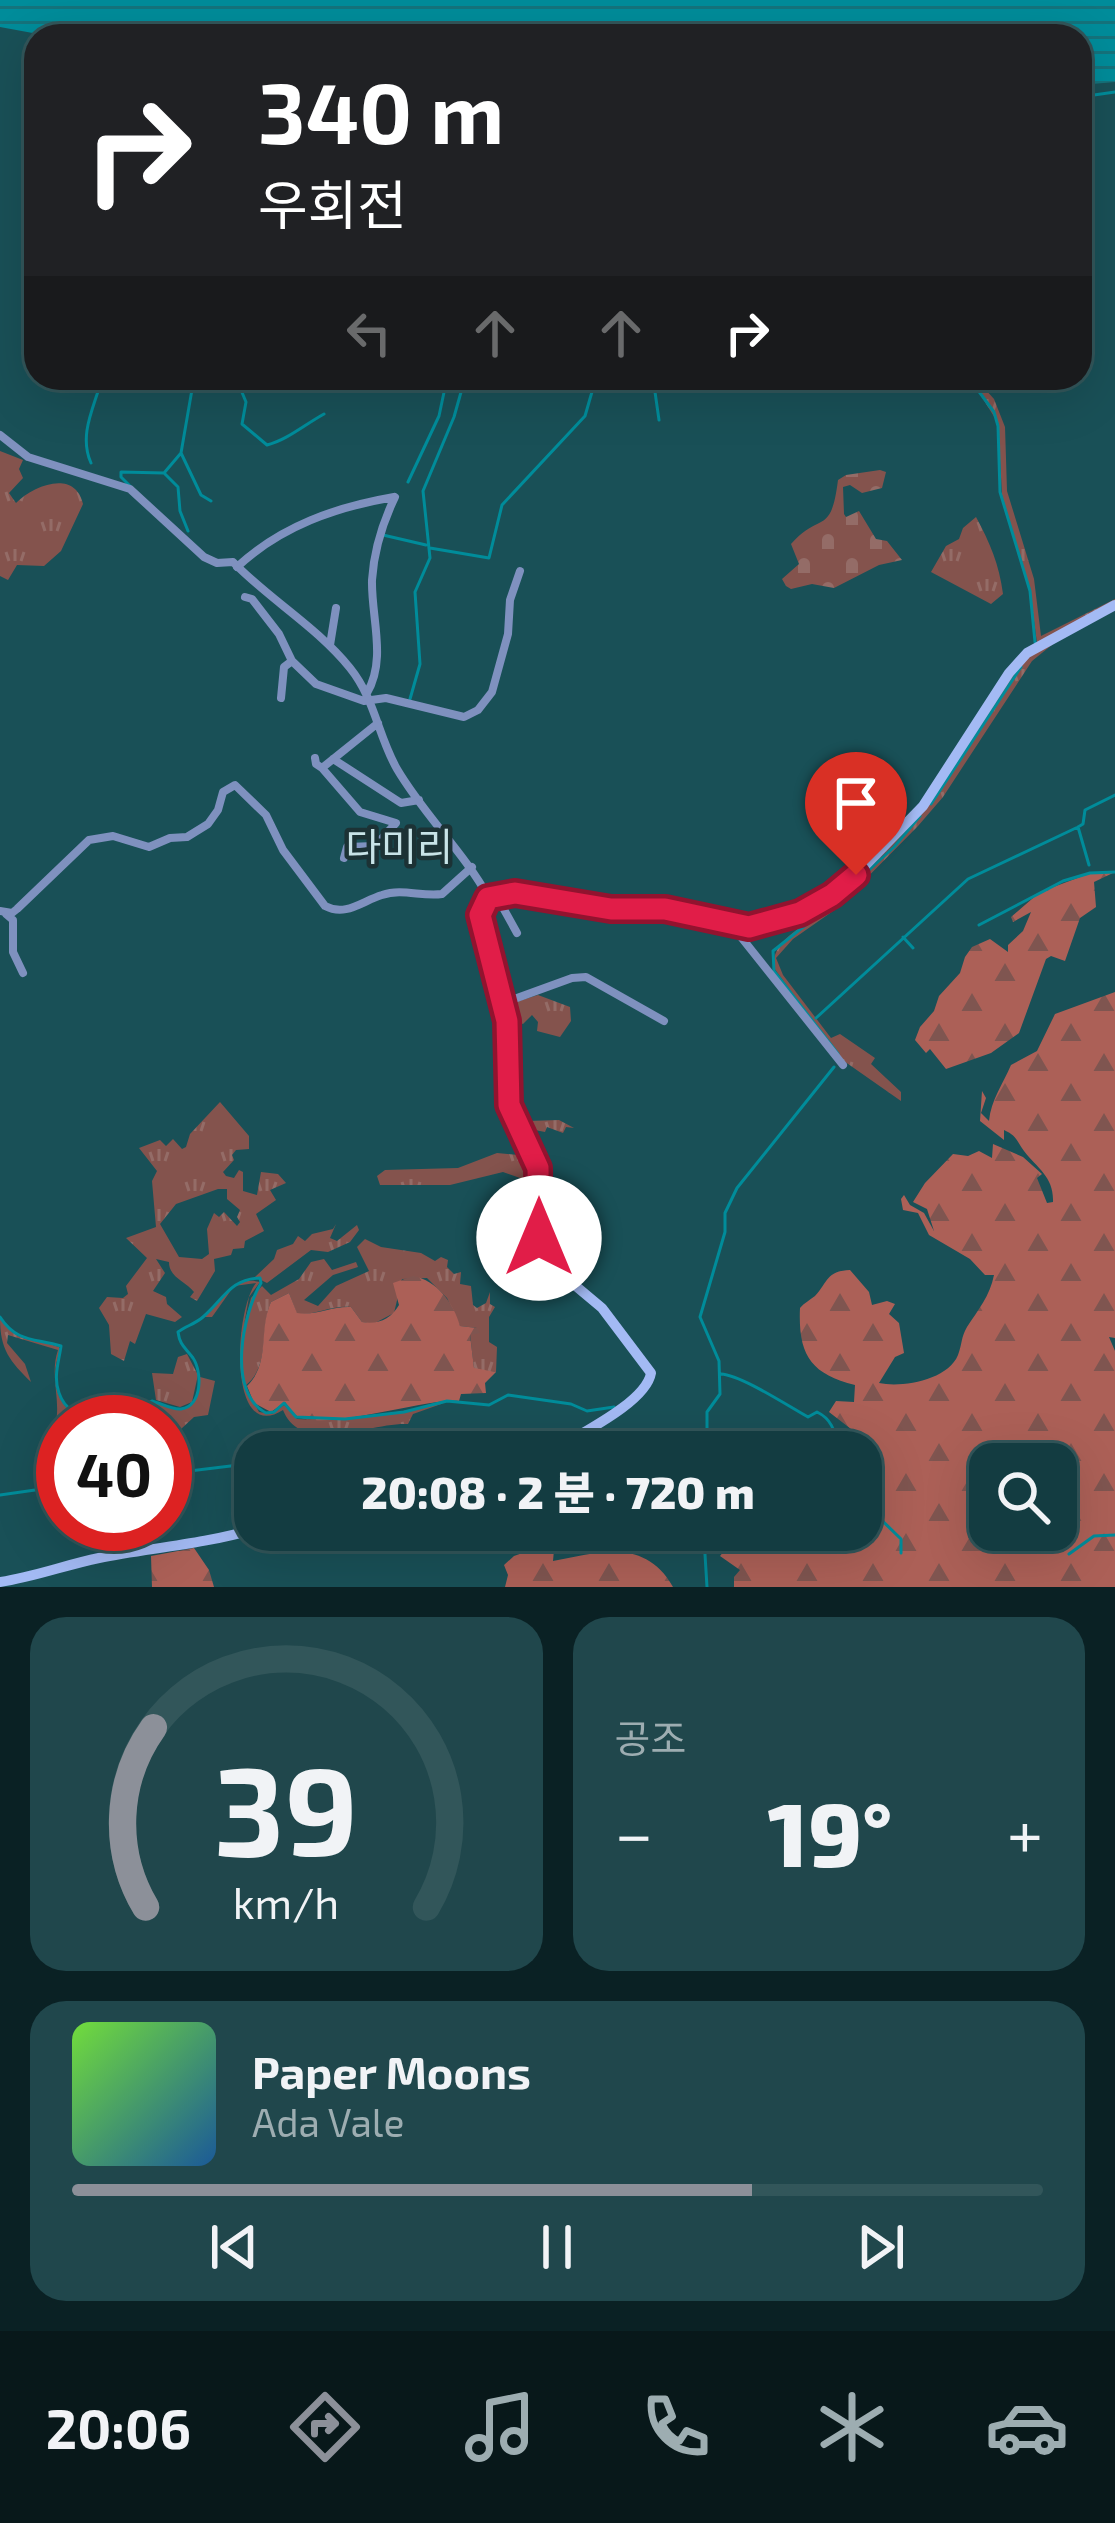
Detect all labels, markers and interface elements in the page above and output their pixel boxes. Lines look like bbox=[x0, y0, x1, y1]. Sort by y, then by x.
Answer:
text: 340 m bbox=[258, 60, 504, 161]
icon: right bbox=[60, 72, 216, 228]
text: 우회전 bbox=[258, 171, 407, 236]
icon: left bbox=[336, 300, 402, 366]
icon: ahead bbox=[462, 300, 528, 366]
icon: ahead bbox=[588, 300, 654, 366]
icon: right bbox=[714, 300, 780, 366]
pin bbox=[805, 752, 907, 875]
icon: arrive bbox=[823, 770, 889, 836]
district label: 다미리 bbox=[345, 822, 453, 869]
position arrow bbox=[476, 1175, 602, 1301]
speed limit sign: 40 bbox=[36, 1395, 192, 1551]
map controls bbox=[969, 1443, 1077, 1551]
button: search bbox=[969, 1443, 1077, 1551]
text: 20:08 · 2 분 · 720 m bbox=[361, 1464, 755, 1518]
text: 공조 bbox=[615, 1714, 686, 1761]
text: 39 bbox=[214, 1731, 358, 1881]
text: 19° bbox=[768, 1777, 892, 1885]
text: − bbox=[615, 1792, 653, 1871]
text: + bbox=[1007, 1792, 1043, 1871]
text: km/h bbox=[233, 1876, 339, 1928]
text: Paper Moons bbox=[252, 2044, 531, 2098]
text: Ada Vale bbox=[252, 2098, 404, 2145]
icon: previous bbox=[201, 2214, 267, 2280]
icon: pause bbox=[524, 2214, 590, 2280]
icon: next bbox=[848, 2214, 914, 2280]
icon: directions bbox=[283, 2385, 367, 2469]
icon: music bbox=[458, 2385, 542, 2469]
icon: phone bbox=[634, 2385, 718, 2469]
icon: climate bbox=[810, 2385, 894, 2469]
icon: car bbox=[985, 2385, 1069, 2469]
text: 20:06 bbox=[46, 2395, 191, 2460]

